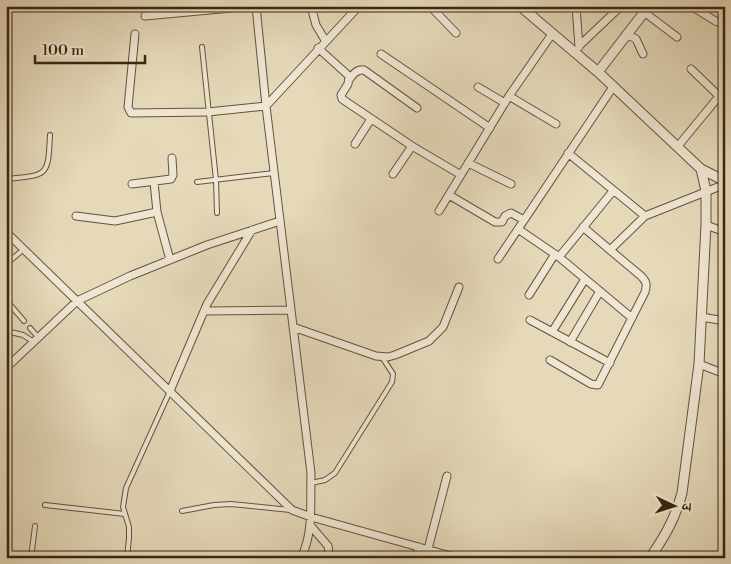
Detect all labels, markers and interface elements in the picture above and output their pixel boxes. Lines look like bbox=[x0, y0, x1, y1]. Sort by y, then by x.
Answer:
scale bar bbox=[35, 32, 145, 64]
text: 100 m bbox=[42, 41, 84, 60]
north arrow bbox=[648, 482, 698, 532]
text: उ bbox=[677, 502, 695, 512]

